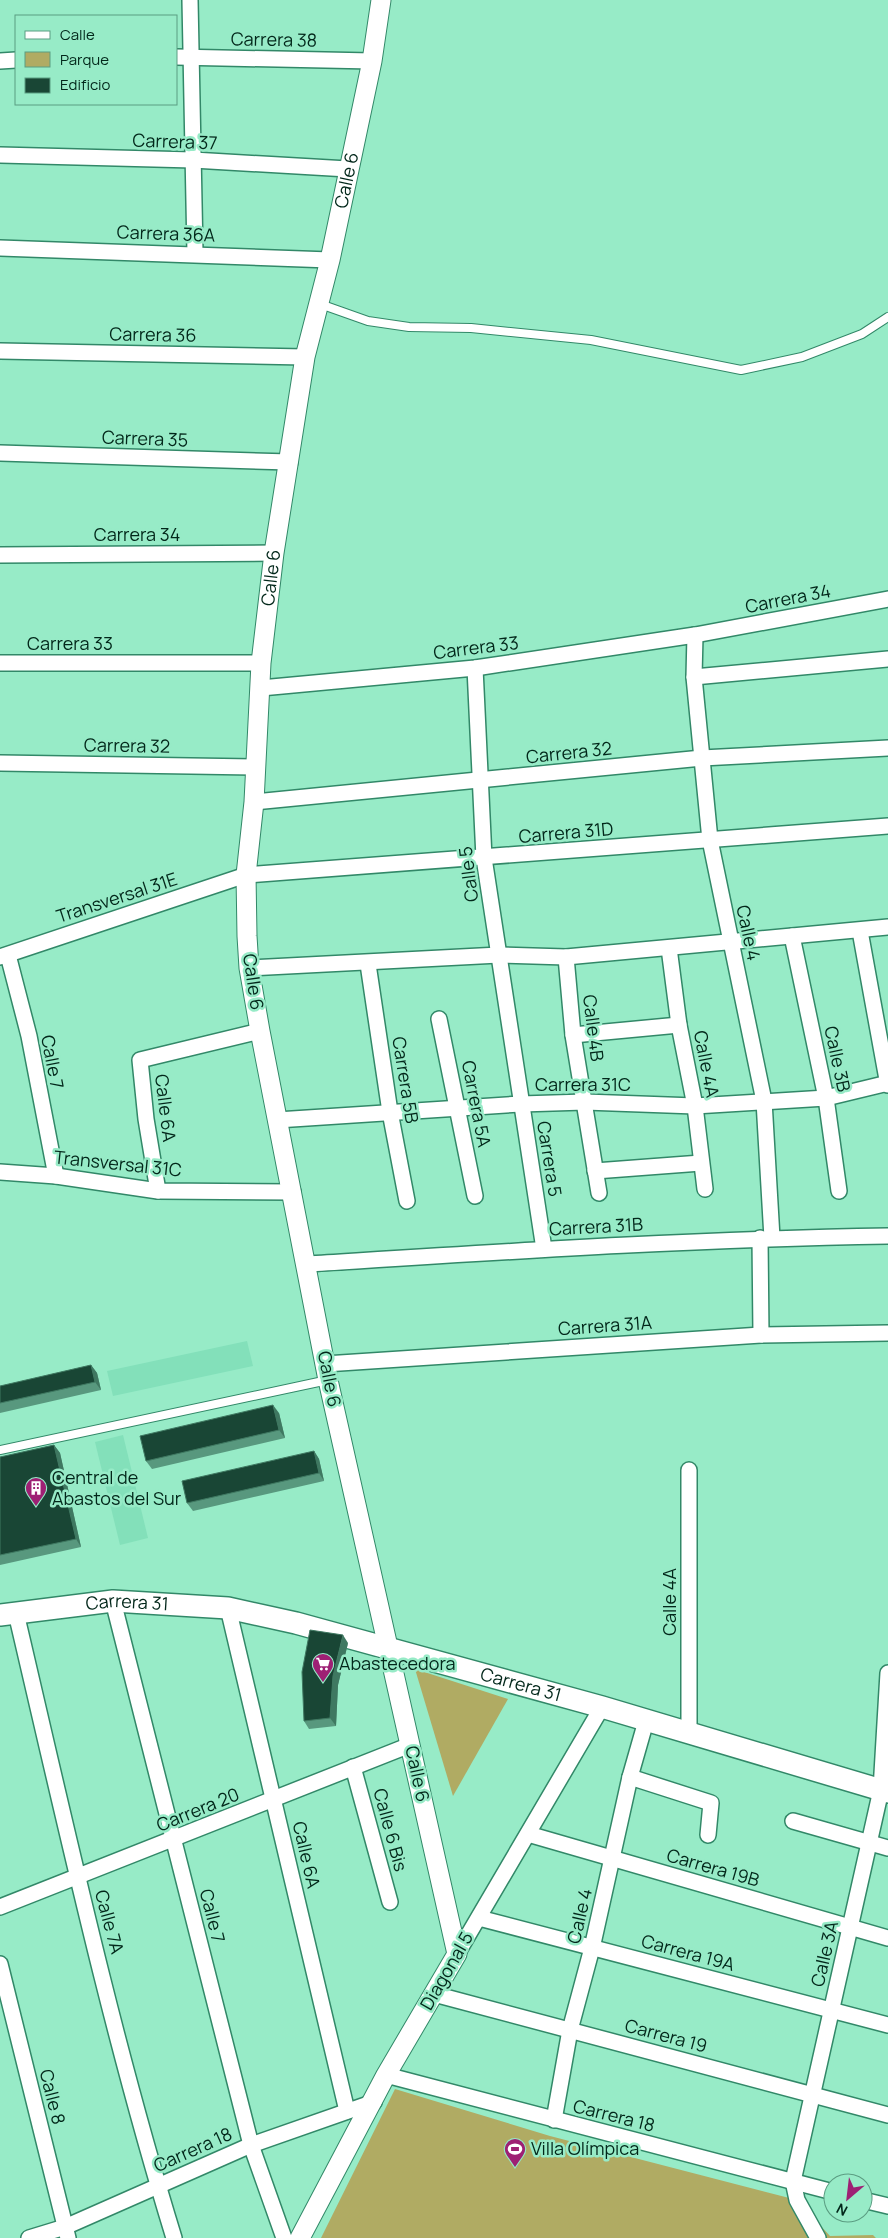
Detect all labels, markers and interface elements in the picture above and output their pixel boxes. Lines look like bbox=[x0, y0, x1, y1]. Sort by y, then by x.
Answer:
legend bbox=[15, 15, 178, 105]
text: Calle bbox=[60, 24, 95, 45]
street label: Carrera 38 bbox=[231, 26, 317, 52]
text: Parque bbox=[60, 49, 109, 70]
text: Edificio bbox=[60, 74, 111, 95]
street label: Carrera 37 bbox=[132, 128, 218, 154]
street label: Calle 6 bbox=[328, 150, 363, 210]
street label: Carrera 36A bbox=[116, 219, 216, 247]
street label: Carrera 36 bbox=[109, 321, 197, 347]
street label: Carrera 35 bbox=[102, 425, 189, 451]
street label: Carrera 34 bbox=[94, 522, 180, 546]
street label: Calle 6 bbox=[255, 548, 285, 607]
street label: Carrera 34 bbox=[743, 578, 833, 618]
street label: Carrera 33 bbox=[432, 630, 520, 664]
street label: Carrera 33 bbox=[27, 631, 113, 655]
street label: Carrera 32 bbox=[84, 732, 170, 758]
street label: Carrera 32 bbox=[525, 736, 613, 768]
street label: Carrera 31D bbox=[518, 816, 614, 848]
street label: Calle 5 bbox=[453, 845, 483, 903]
street label: Transversal 31E bbox=[53, 866, 180, 928]
street label: Calle 4 bbox=[731, 903, 767, 963]
street label: Calle 6 bbox=[238, 952, 270, 1012]
street label: Calle 4B bbox=[578, 993, 610, 1063]
street label: Calle 3B bbox=[819, 1024, 857, 1094]
street label: Calle 4A bbox=[689, 1028, 725, 1100]
street label: Calle 7 bbox=[36, 1033, 70, 1091]
street label: Carrera 5B bbox=[387, 1035, 425, 1125]
street label: Carrera 5A bbox=[457, 1058, 497, 1150]
street label: Carrera 31C bbox=[535, 1072, 631, 1096]
street label: Calle 6A bbox=[150, 1073, 182, 1144]
street label: Carrera 5 bbox=[532, 1119, 568, 1198]
street label: Transversal 31C bbox=[53, 1144, 183, 1182]
street label: Carrera 31B bbox=[548, 1212, 643, 1240]
street label: Carrera 31A bbox=[557, 1310, 653, 1340]
street label: Calle 6 bbox=[313, 1349, 347, 1409]
place label: Central de Abastos del Sur bbox=[52, 1465, 182, 1510]
building icon: Central de Abastos del Sur bbox=[24, 1476, 48, 1507]
street label: Calle 4A bbox=[657, 1568, 681, 1636]
street label: Carrera 31 bbox=[84, 1588, 169, 1615]
place label: Abastecedora bbox=[339, 1651, 456, 1675]
supermarket icon: Abastecedora bbox=[311, 1652, 335, 1683]
street label: Carrera 31 bbox=[478, 1661, 564, 1706]
street label: Calle 6 bbox=[400, 1744, 436, 1804]
street label: Carrera 20 bbox=[153, 1782, 243, 1837]
street label: Calle 6 Bis bbox=[368, 1786, 414, 1874]
street label: Calle 6A bbox=[288, 1819, 326, 1891]
street label: Carrera 19B bbox=[664, 1842, 762, 1892]
street label: Calle 7 bbox=[195, 1886, 231, 1945]
street label: Calle 4 bbox=[561, 1886, 597, 1946]
street label: Calle 7A bbox=[90, 1887, 130, 1957]
street label: Calle 3A bbox=[805, 1918, 843, 1989]
street label: Diagonal 5 bbox=[414, 1927, 478, 2014]
street label: Carrera 19A bbox=[639, 1928, 738, 1976]
street label: Carrera 19 bbox=[623, 2013, 710, 2058]
street label: Calle 8 bbox=[35, 2067, 71, 2127]
street label: Carrera 18 bbox=[571, 2093, 658, 2137]
street label: Carrera 18 bbox=[150, 2121, 236, 2177]
place label: Villa Olímpica bbox=[531, 2136, 639, 2160]
sports icon: Villa Olímpica bbox=[503, 2137, 527, 2168]
north arrow bbox=[823, 2173, 873, 2223]
text: N bbox=[833, 2199, 851, 2221]

